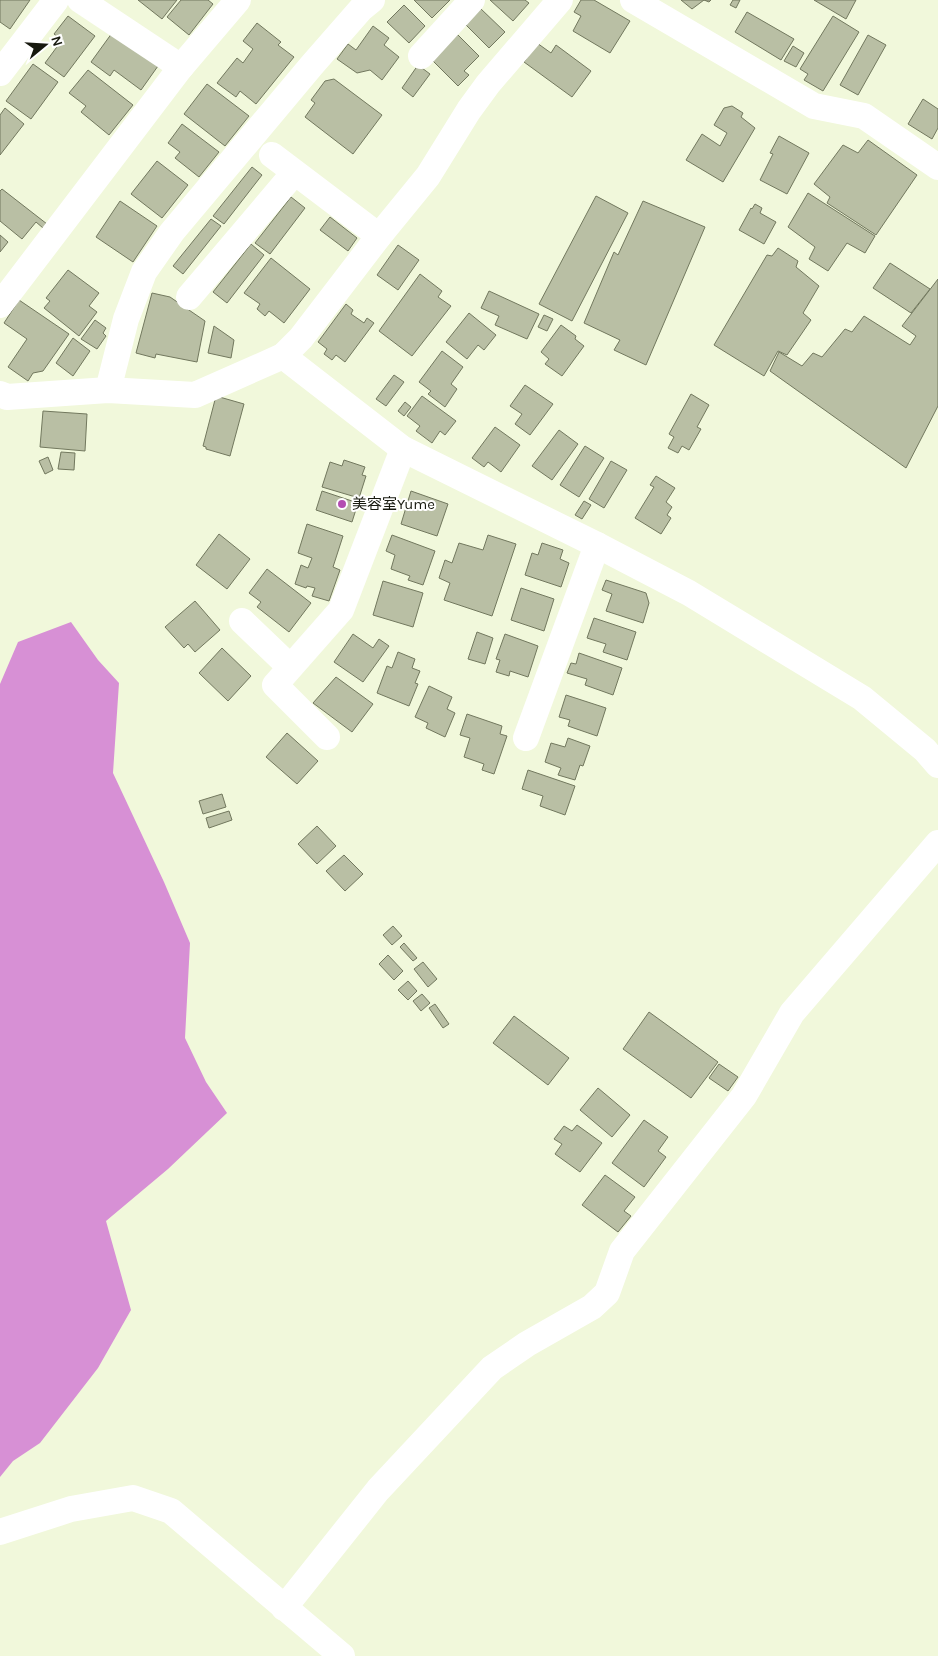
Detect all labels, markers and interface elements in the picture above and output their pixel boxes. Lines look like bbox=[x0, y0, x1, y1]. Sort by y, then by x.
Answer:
north arrow bbox=[20, 20, 70, 70]
text: N bbox=[47, 34, 67, 49]
place label: 美容室Yume bbox=[352, 495, 435, 513]
marker: 美容室Yume bbox=[336, 498, 348, 510]

